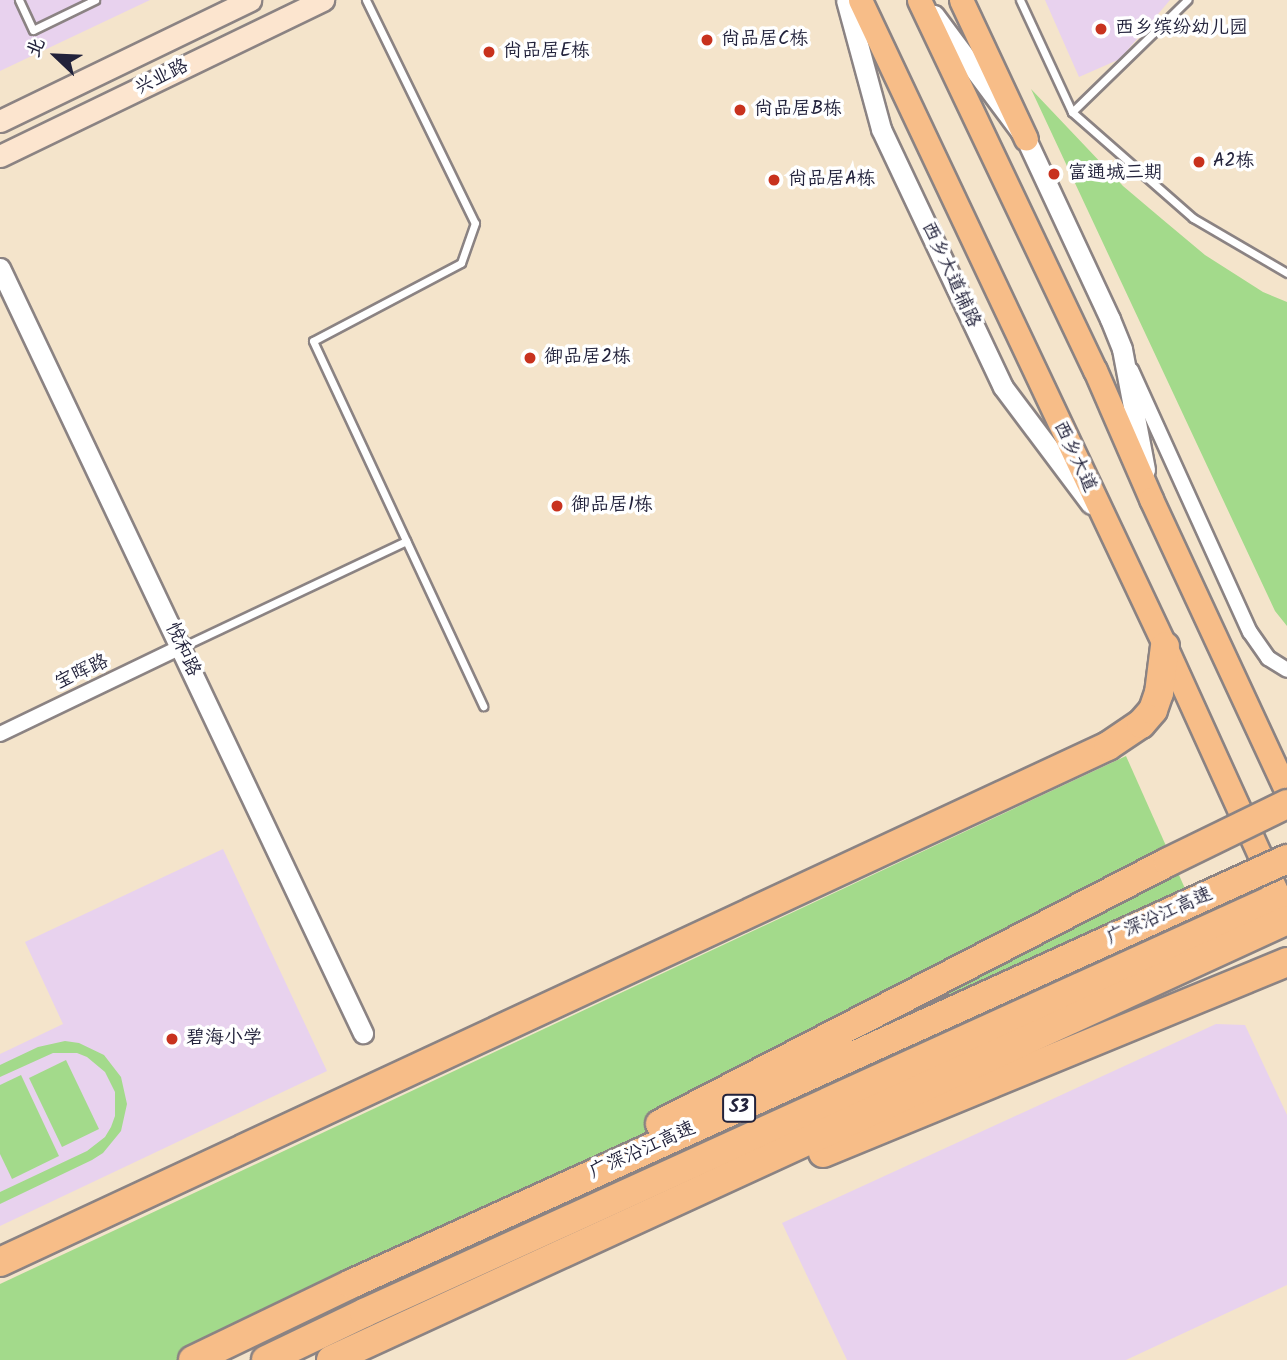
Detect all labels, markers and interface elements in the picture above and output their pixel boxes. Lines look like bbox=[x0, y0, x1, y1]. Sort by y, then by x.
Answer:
place label: 西乡缤纷幼儿园 bbox=[1115, 18, 1248, 40]
north arrow bbox=[21, 21, 91, 91]
marker: 西乡缤纷幼儿园 bbox=[1093, 21, 1109, 37]
place label: 尚品居C栋 bbox=[721, 29, 808, 51]
marker: 尚品居C栋 bbox=[699, 32, 715, 48]
text: 北 bbox=[19, 33, 54, 62]
place label: 尚品居E栋 bbox=[503, 41, 590, 63]
marker: 尚品居E栋 bbox=[481, 44, 497, 60]
street label: 兴业路 bbox=[131, 55, 193, 101]
place label: 尚品居B栋 bbox=[754, 99, 842, 121]
marker: 尚品居B栋 bbox=[732, 102, 748, 118]
place label: A2栋 bbox=[1213, 151, 1255, 173]
marker: A2栋 bbox=[1191, 154, 1207, 170]
place label: 富通城三期 bbox=[1068, 163, 1163, 185]
marker: 富通城三期 bbox=[1046, 166, 1062, 182]
place label: 尚品居A栋 bbox=[788, 169, 876, 191]
marker: 尚品居A栋 bbox=[766, 172, 782, 188]
street label: 西乡大道辅路 bbox=[916, 219, 984, 331]
place label: 御品居2栋 bbox=[544, 347, 631, 369]
marker: 御品居2栋 bbox=[522, 350, 538, 366]
street label: 西乡大道 bbox=[1048, 418, 1100, 496]
place label: 御品居1栋 bbox=[571, 495, 653, 517]
marker: 御品居1栋 bbox=[549, 498, 565, 514]
street label: 悦和路 bbox=[160, 619, 204, 681]
street label: 宝晖路 bbox=[51, 651, 113, 695]
street label: 广深沿江高速 bbox=[1103, 883, 1217, 951]
place label: 碧海小学 bbox=[186, 1028, 262, 1050]
marker: 碧海小学 bbox=[164, 1031, 180, 1047]
road number: S3 bbox=[722, 1093, 756, 1122]
street label: 广深沿江高速 bbox=[586, 1117, 700, 1185]

